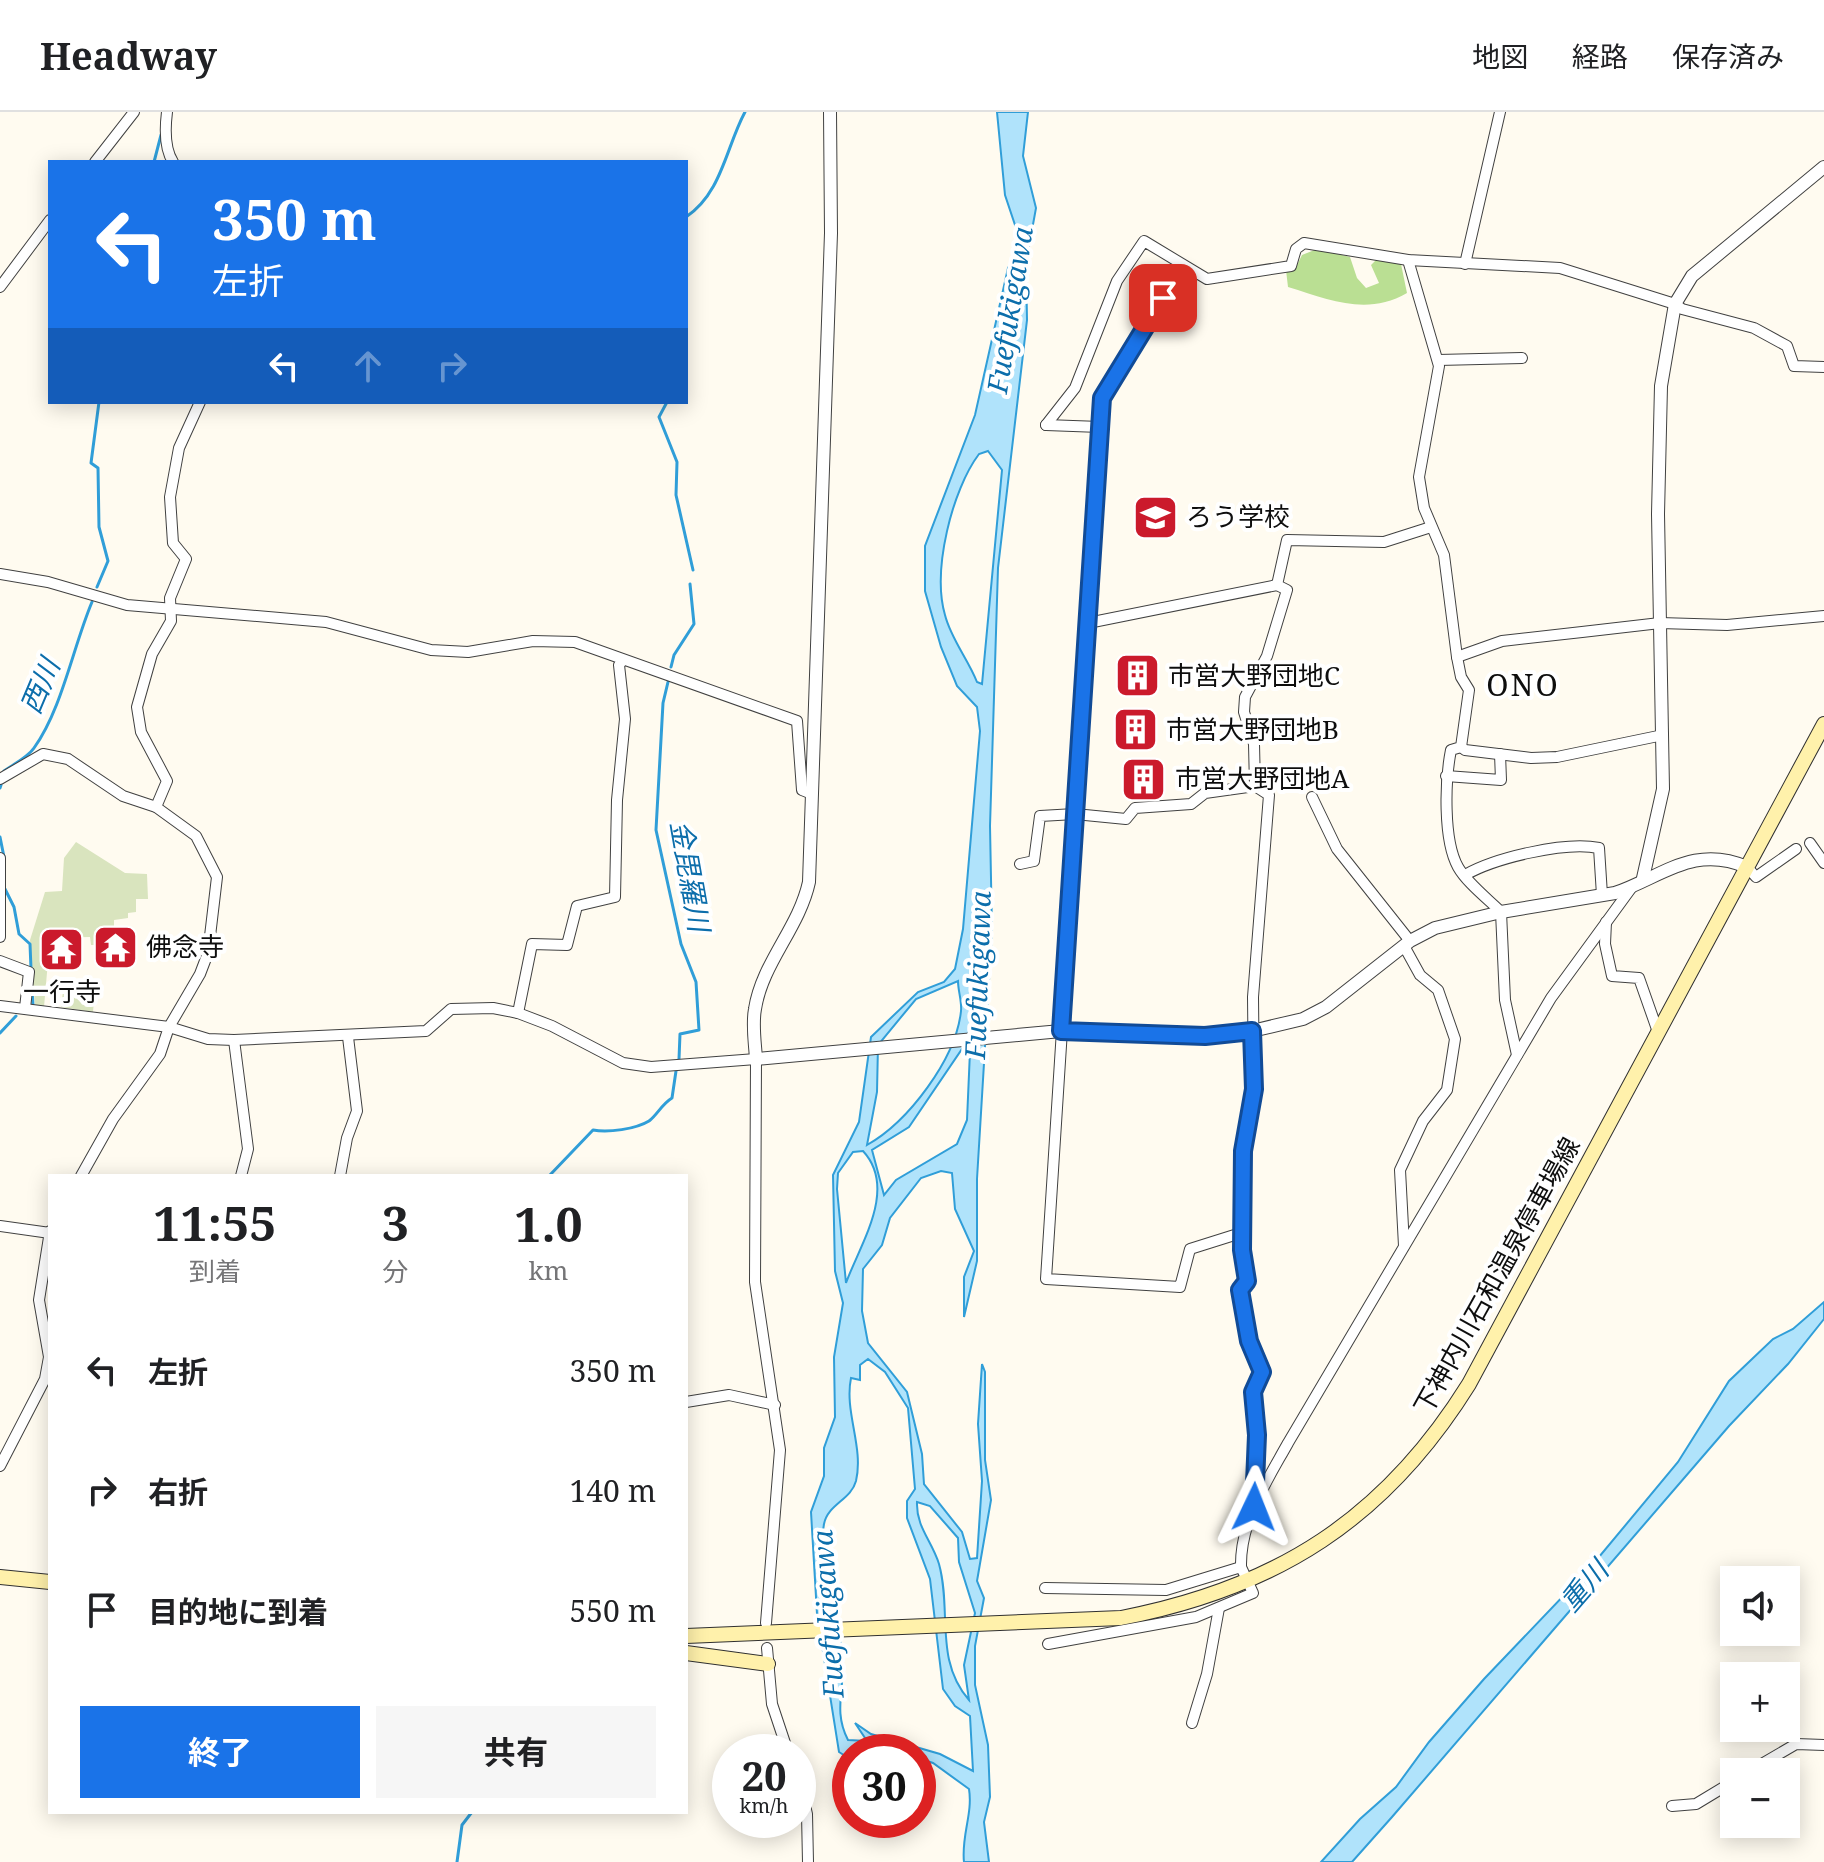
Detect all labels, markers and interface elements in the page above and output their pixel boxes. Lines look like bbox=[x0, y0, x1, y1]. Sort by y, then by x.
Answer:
text: Headway bbox=[40, 29, 217, 81]
text: 地図 bbox=[1472, 37, 1528, 75]
text: 経路 bbox=[1572, 37, 1628, 75]
text: 保存済み bbox=[1672, 37, 1784, 75]
text: 350 m bbox=[212, 180, 377, 256]
icon: left bbox=[80, 192, 184, 296]
water label: Fuefukigawa bbox=[977, 223, 1041, 397]
text: 左折 bbox=[212, 256, 284, 305]
pin bbox=[1129, 264, 1197, 332]
icon: arrive bbox=[1141, 276, 1185, 320]
icon: left bbox=[262, 344, 306, 388]
icon: ahead bbox=[346, 344, 390, 388]
icon: right bbox=[430, 344, 474, 388]
school or university icon: ろう学校 bbox=[1131, 493, 1179, 541]
place label: ろう学校 bbox=[1186, 498, 1290, 534]
water label: 西川 bbox=[11, 650, 69, 719]
building icon: 市営大野団地C bbox=[1113, 652, 1161, 700]
place label: 市営大野団地C bbox=[1168, 657, 1340, 693]
district label: ONO bbox=[1486, 664, 1560, 705]
building icon: 市営大野団地B bbox=[1111, 706, 1159, 754]
place label: 市営大野団地B bbox=[1166, 711, 1339, 747]
building icon: 市営大野団地A bbox=[1120, 755, 1168, 803]
place label: 市営大野団地A bbox=[1175, 760, 1350, 796]
water label: 金毘羅川 bbox=[663, 817, 720, 937]
water label: Fuefukigawa bbox=[955, 890, 999, 1061]
temple icon: 佛念寺 bbox=[91, 923, 139, 971]
temple icon: 一行寺 bbox=[38, 925, 86, 973]
place label: 佛念寺 bbox=[146, 928, 224, 964]
place label: 一行寺 bbox=[23, 973, 101, 1009]
street label: 下神内川石和温泉停車場線 bbox=[1405, 1130, 1588, 1421]
text: 11:55 bbox=[153, 1190, 276, 1255]
text: 3 bbox=[382, 1190, 409, 1255]
text: 1.0 bbox=[514, 1191, 583, 1256]
text: km bbox=[529, 1252, 568, 1288]
text: 到着 bbox=[189, 1253, 241, 1289]
text: 分 bbox=[382, 1253, 408, 1289]
icon: left bbox=[80, 1348, 124, 1392]
text: 350 m bbox=[570, 1350, 656, 1391]
text: 左折 bbox=[148, 1351, 208, 1392]
position arrow bbox=[1212, 1465, 1296, 1549]
icon: right bbox=[80, 1468, 124, 1512]
text: 140 m bbox=[570, 1470, 656, 1511]
text: 右折 bbox=[148, 1471, 208, 1512]
water label: Fuefukigawa bbox=[802, 1528, 852, 1700]
water label: 重川 bbox=[1551, 1549, 1618, 1619]
map controls bbox=[1720, 1566, 1800, 1838]
button: sound bbox=[1720, 1566, 1800, 1646]
icon: arrive bbox=[80, 1588, 124, 1632]
text: 550 m bbox=[570, 1590, 656, 1631]
text: 目的地に到着 bbox=[148, 1591, 328, 1632]
button: + bbox=[1720, 1662, 1800, 1742]
button: 終了 bbox=[80, 1706, 360, 1798]
button: 共有 bbox=[376, 1706, 656, 1798]
speed limit sign: 30 bbox=[832, 1734, 936, 1838]
text: 20 bbox=[741, 1748, 787, 1803]
button: − bbox=[1720, 1758, 1800, 1838]
text: km/h bbox=[739, 1792, 789, 1819]

